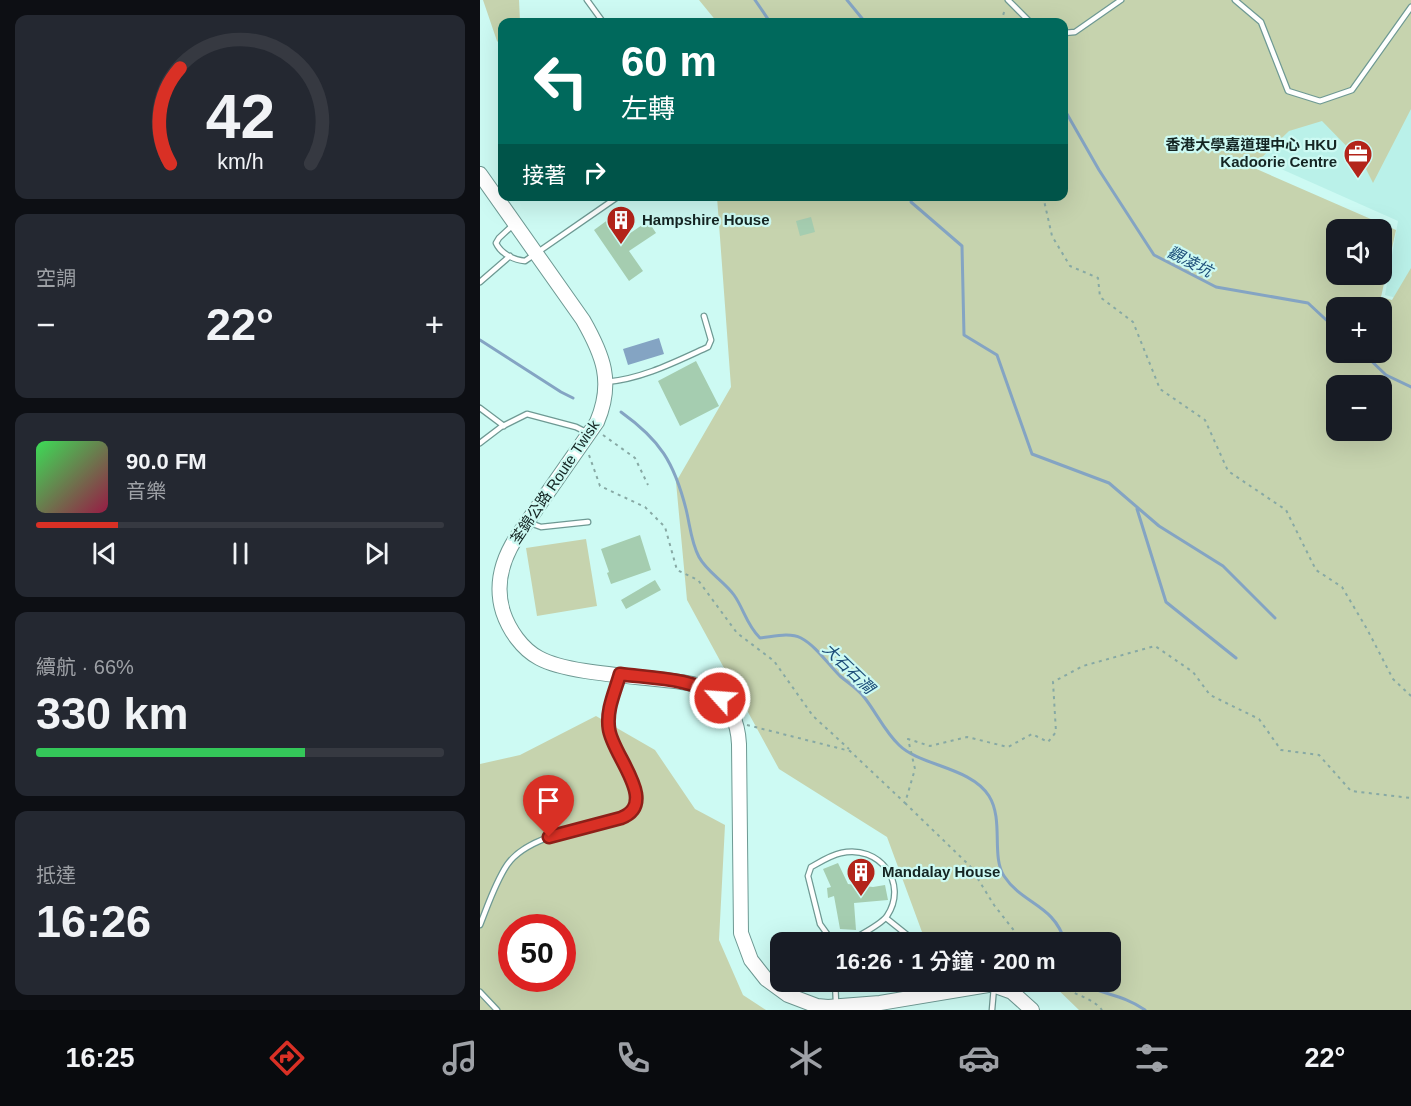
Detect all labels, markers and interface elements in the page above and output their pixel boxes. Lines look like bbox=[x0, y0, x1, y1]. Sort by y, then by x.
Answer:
text: 60 m bbox=[621, 38, 717, 85]
icon: left bbox=[522, 42, 600, 120]
text: 42 bbox=[205, 82, 275, 151]
text: 左轉 bbox=[621, 94, 675, 124]
place label: 香港大學嘉道理中心 HKU Kadoorie Centre bbox=[1165, 136, 1337, 170]
office icon: 香港大學嘉道理中心 HKU Kadoorie Centre bbox=[1342, 138, 1374, 180]
text: km/h bbox=[217, 150, 263, 174]
icon: right bbox=[578, 156, 611, 189]
text: 接著 bbox=[522, 163, 566, 188]
building icon: Hampshire House bbox=[605, 204, 637, 246]
place label: Hampshire House bbox=[642, 211, 770, 228]
map controls bbox=[1326, 219, 1392, 441]
button: sound bbox=[1326, 219, 1392, 285]
water label: 觀凌坑 bbox=[1165, 243, 1217, 281]
text: 空調 bbox=[36, 267, 76, 289]
button: + bbox=[1326, 297, 1392, 363]
text: 22° bbox=[206, 299, 274, 350]
text: − bbox=[36, 306, 55, 343]
text: + bbox=[425, 306, 444, 343]
button: − bbox=[1326, 375, 1392, 441]
street label: 荃錦公路 Route Twisk bbox=[507, 416, 603, 547]
text: 90.0 FM bbox=[126, 449, 207, 474]
text: 音樂 bbox=[126, 480, 166, 502]
icon: previous bbox=[88, 537, 121, 570]
icon: pause bbox=[224, 537, 257, 570]
icon: next bbox=[360, 537, 393, 570]
water label: 大石石澗 bbox=[820, 640, 879, 698]
text: 續航 · 66% bbox=[36, 656, 134, 678]
position arrow bbox=[688, 666, 752, 730]
text: 330 km bbox=[36, 688, 189, 739]
pin bbox=[523, 775, 574, 837]
icon: arrive bbox=[532, 784, 565, 817]
building icon: Mandalay House bbox=[845, 856, 877, 898]
place label: Mandalay House bbox=[882, 863, 1000, 880]
text: 抵達 bbox=[36, 864, 76, 886]
text: 16:26 bbox=[36, 896, 151, 947]
speed limit sign: 50 bbox=[498, 914, 576, 992]
text: 16:26 · 1 分鐘 · 200 m bbox=[835, 949, 1056, 974]
icon: directions bbox=[266, 1037, 308, 1079]
icon: music bbox=[439, 1037, 481, 1079]
icon: phone bbox=[612, 1037, 654, 1079]
icon: climate bbox=[785, 1037, 827, 1079]
icon: car bbox=[958, 1037, 1000, 1079]
icon: filters bbox=[1131, 1037, 1173, 1079]
text: 16:25 bbox=[66, 1043, 135, 1073]
text: 22° bbox=[1305, 1043, 1345, 1073]

